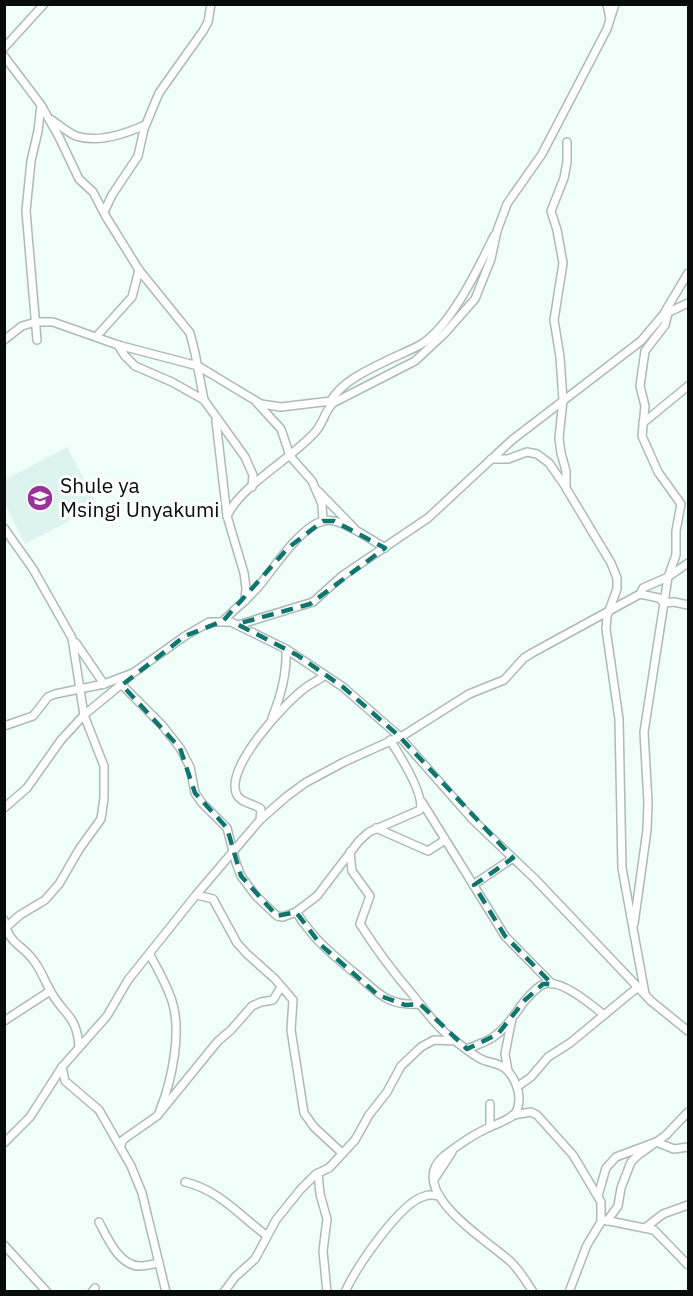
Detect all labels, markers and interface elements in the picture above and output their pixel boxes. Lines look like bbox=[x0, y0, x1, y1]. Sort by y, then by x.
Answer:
place label: Shule ya Msingi Unyakumi bbox=[60, 471, 220, 523]
school or university icon: Shule ya Msingi Unyakumi bbox=[25, 483, 55, 513]

